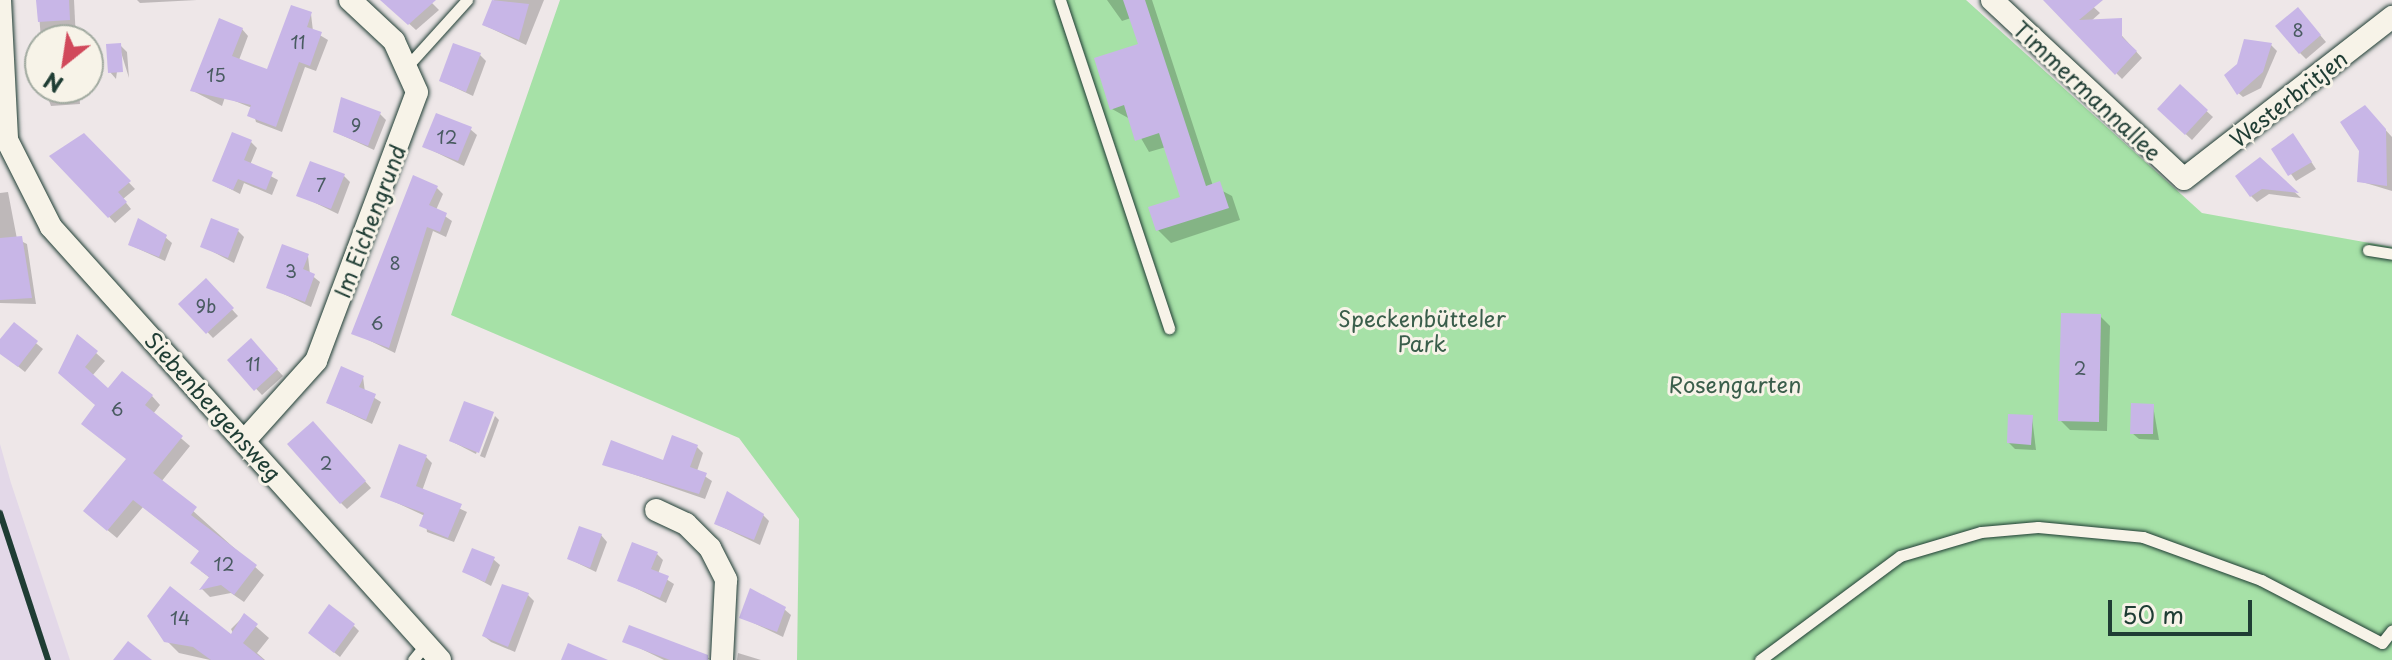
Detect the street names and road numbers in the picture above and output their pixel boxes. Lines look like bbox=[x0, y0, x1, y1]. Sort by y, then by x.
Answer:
street label: Timmermannallee bbox=[2009, 15, 2167, 165]
street label: Westerbritjen bbox=[2224, 44, 2352, 152]
street label: Im Eichengrund bbox=[328, 140, 410, 302]
street label: Siebenbergensweg bbox=[140, 326, 288, 486]

